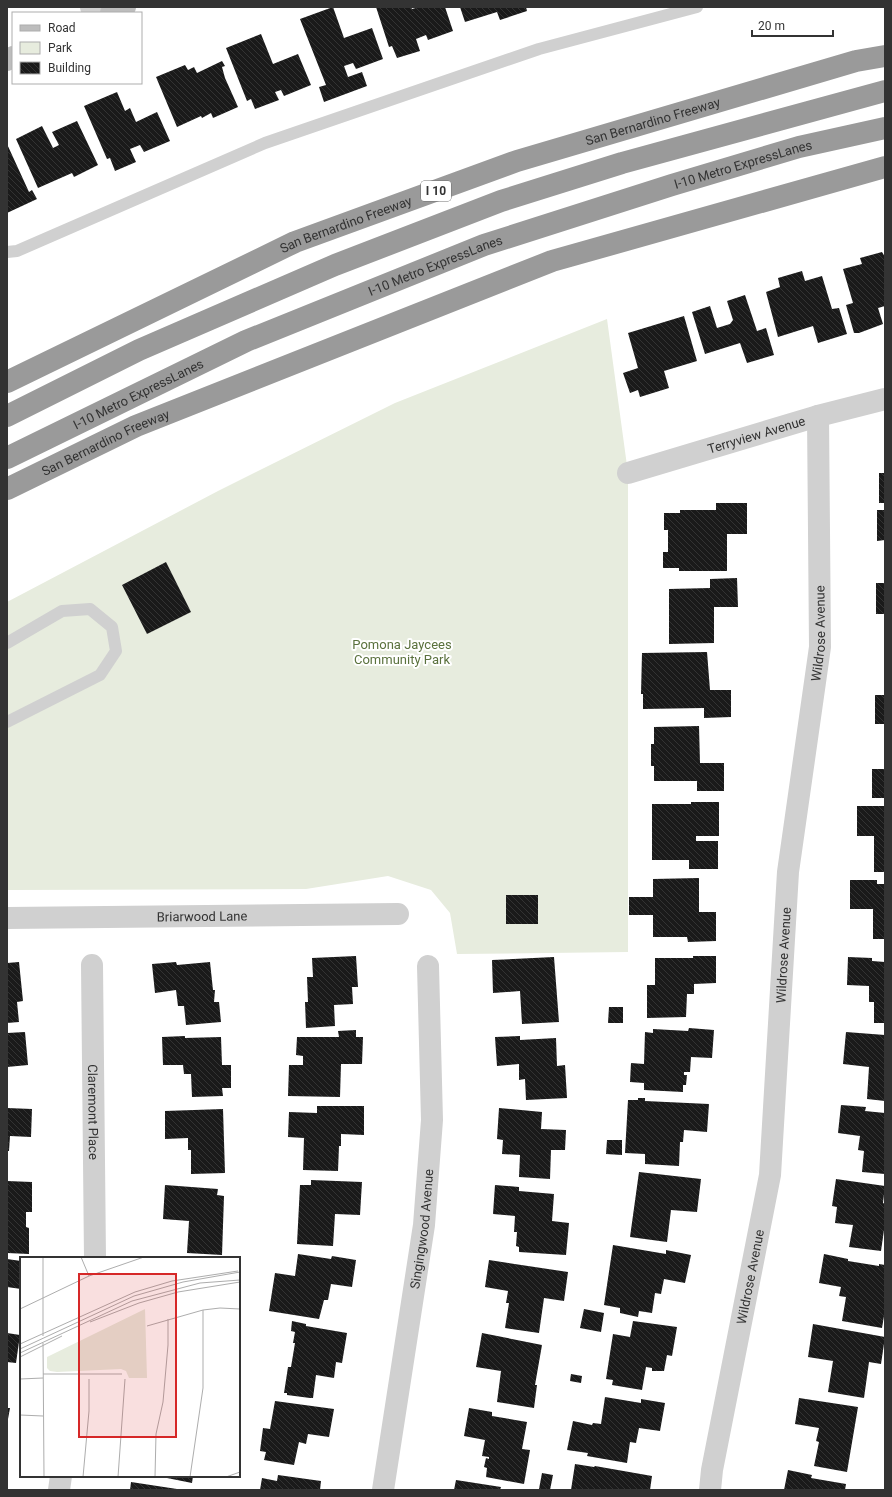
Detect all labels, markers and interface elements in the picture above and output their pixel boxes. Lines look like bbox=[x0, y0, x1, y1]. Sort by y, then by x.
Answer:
legend bbox=[12, 12, 142, 84]
scale bar bbox=[752, 12, 833, 38]
text: 20 m bbox=[758, 19, 785, 33]
text: Road bbox=[48, 21, 76, 35]
text: Park bbox=[48, 41, 73, 55]
text: Building bbox=[48, 61, 91, 75]
street label: San Bernardino Freeway bbox=[584, 94, 722, 148]
street label: I-10 Metro ExpressLanes bbox=[672, 137, 814, 192]
road number: I 10 bbox=[421, 181, 451, 201]
street label: San Bernardino Freeway bbox=[277, 193, 414, 256]
street label: I-10 Metro ExpressLanes bbox=[366, 232, 505, 298]
street label: I-10 Metro ExpressLanes bbox=[71, 355, 206, 432]
street label: San Bernardino Freeway bbox=[39, 406, 172, 479]
street label: Terryview Avenue bbox=[706, 413, 807, 456]
street label: Wildrose Avenue bbox=[808, 585, 828, 682]
park label: Pomona Jaycees Community Park bbox=[352, 637, 452, 667]
street label: Wildrose Avenue bbox=[773, 907, 793, 1004]
street label: Briarwood Lane bbox=[157, 908, 247, 924]
street label: Claremont Place bbox=[86, 1064, 101, 1160]
street label: Singingwood Avenue bbox=[407, 1168, 436, 1290]
street label: Wildrose Avenue bbox=[733, 1228, 767, 1326]
inset map bbox=[20, 1257, 240, 1477]

